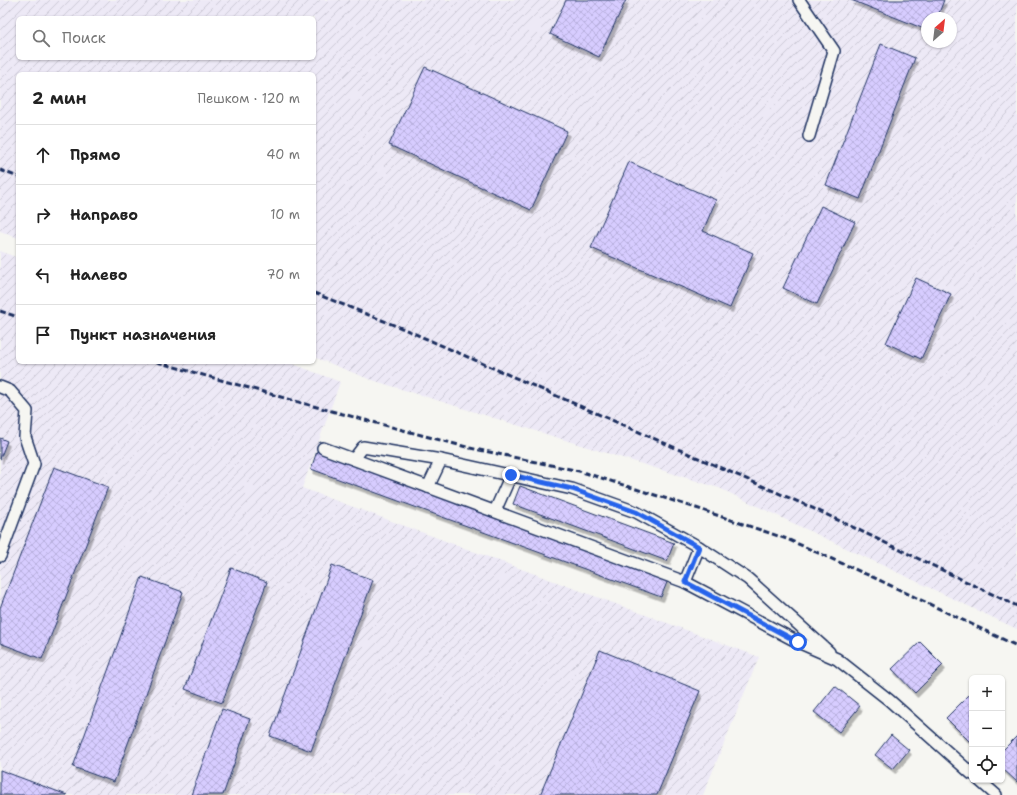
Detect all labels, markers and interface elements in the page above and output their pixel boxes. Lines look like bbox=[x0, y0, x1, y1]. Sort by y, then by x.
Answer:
north arrow bbox=[921, 12, 957, 48]
search box bbox=[16, 16, 316, 60]
icon: search bbox=[30, 27, 52, 49]
text: Поиск bbox=[62, 28, 106, 48]
text: 2 мин bbox=[32, 87, 87, 109]
text: Пешком · 120 m bbox=[197, 90, 300, 107]
icon: ahead bbox=[32, 144, 54, 166]
text: Прямо bbox=[70, 145, 120, 165]
text: 40 m bbox=[266, 146, 300, 163]
icon: right bbox=[32, 204, 54, 226]
text: Направо bbox=[70, 205, 138, 225]
text: 10 m bbox=[270, 206, 300, 223]
icon: left bbox=[32, 264, 54, 286]
text: Налево bbox=[70, 265, 128, 285]
text: 70 m bbox=[266, 266, 300, 283]
icon: arrive bbox=[32, 324, 54, 346]
text: Пункт назначения bbox=[70, 325, 216, 345]
route end bbox=[502, 466, 520, 484]
route start bbox=[789, 633, 807, 651]
map controls bbox=[969, 675, 1005, 783]
button: + bbox=[969, 675, 1005, 711]
button: − bbox=[969, 711, 1005, 747]
button: locate bbox=[969, 747, 1005, 783]

